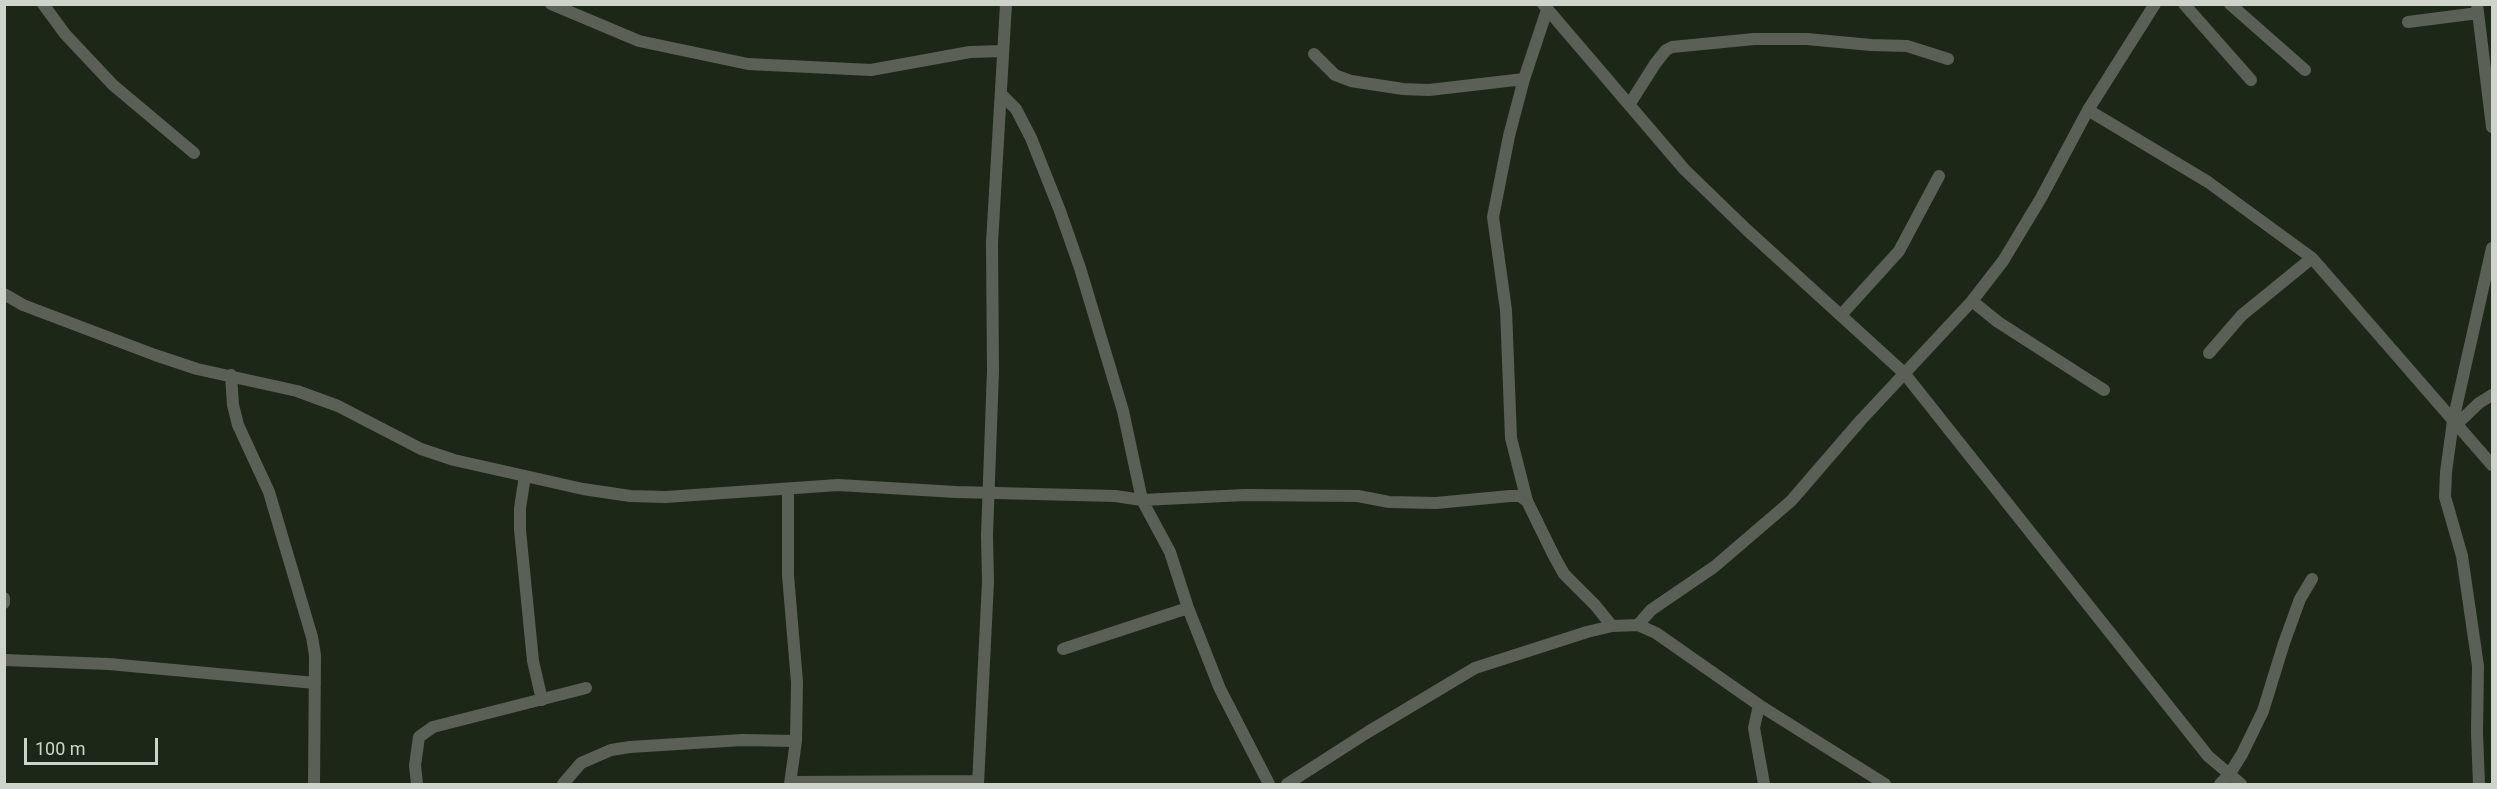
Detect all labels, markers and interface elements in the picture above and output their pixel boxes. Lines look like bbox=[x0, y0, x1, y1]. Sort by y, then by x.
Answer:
scale bar bbox=[27, 726, 160, 764]
text: 100 m bbox=[35, 738, 86, 759]

